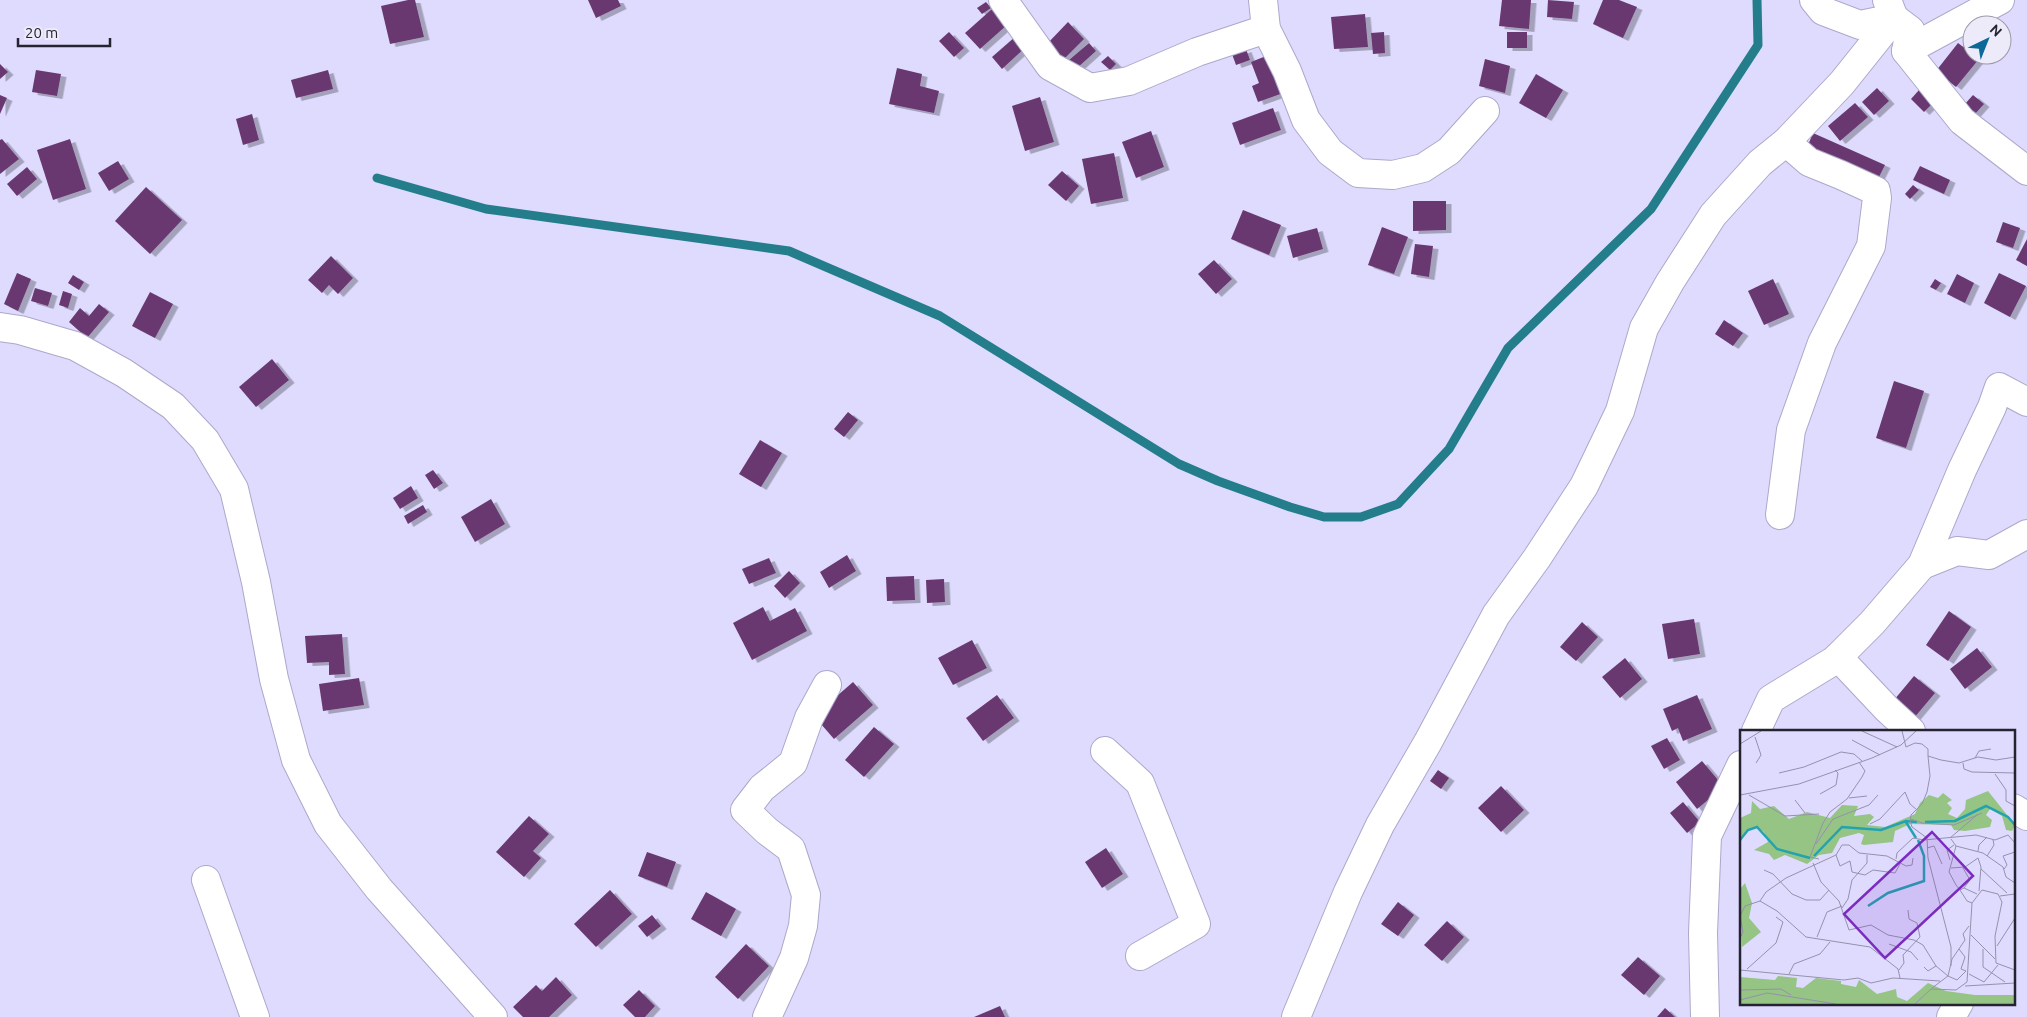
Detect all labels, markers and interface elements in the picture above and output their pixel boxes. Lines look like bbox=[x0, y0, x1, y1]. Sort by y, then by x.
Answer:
scale bar bbox=[18, 15, 110, 47]
north arrow bbox=[1962, 15, 2012, 65]
text: N bbox=[1987, 21, 2005, 40]
text: 20 m bbox=[25, 24, 58, 41]
inset map bbox=[1740, 730, 2014, 1004]

